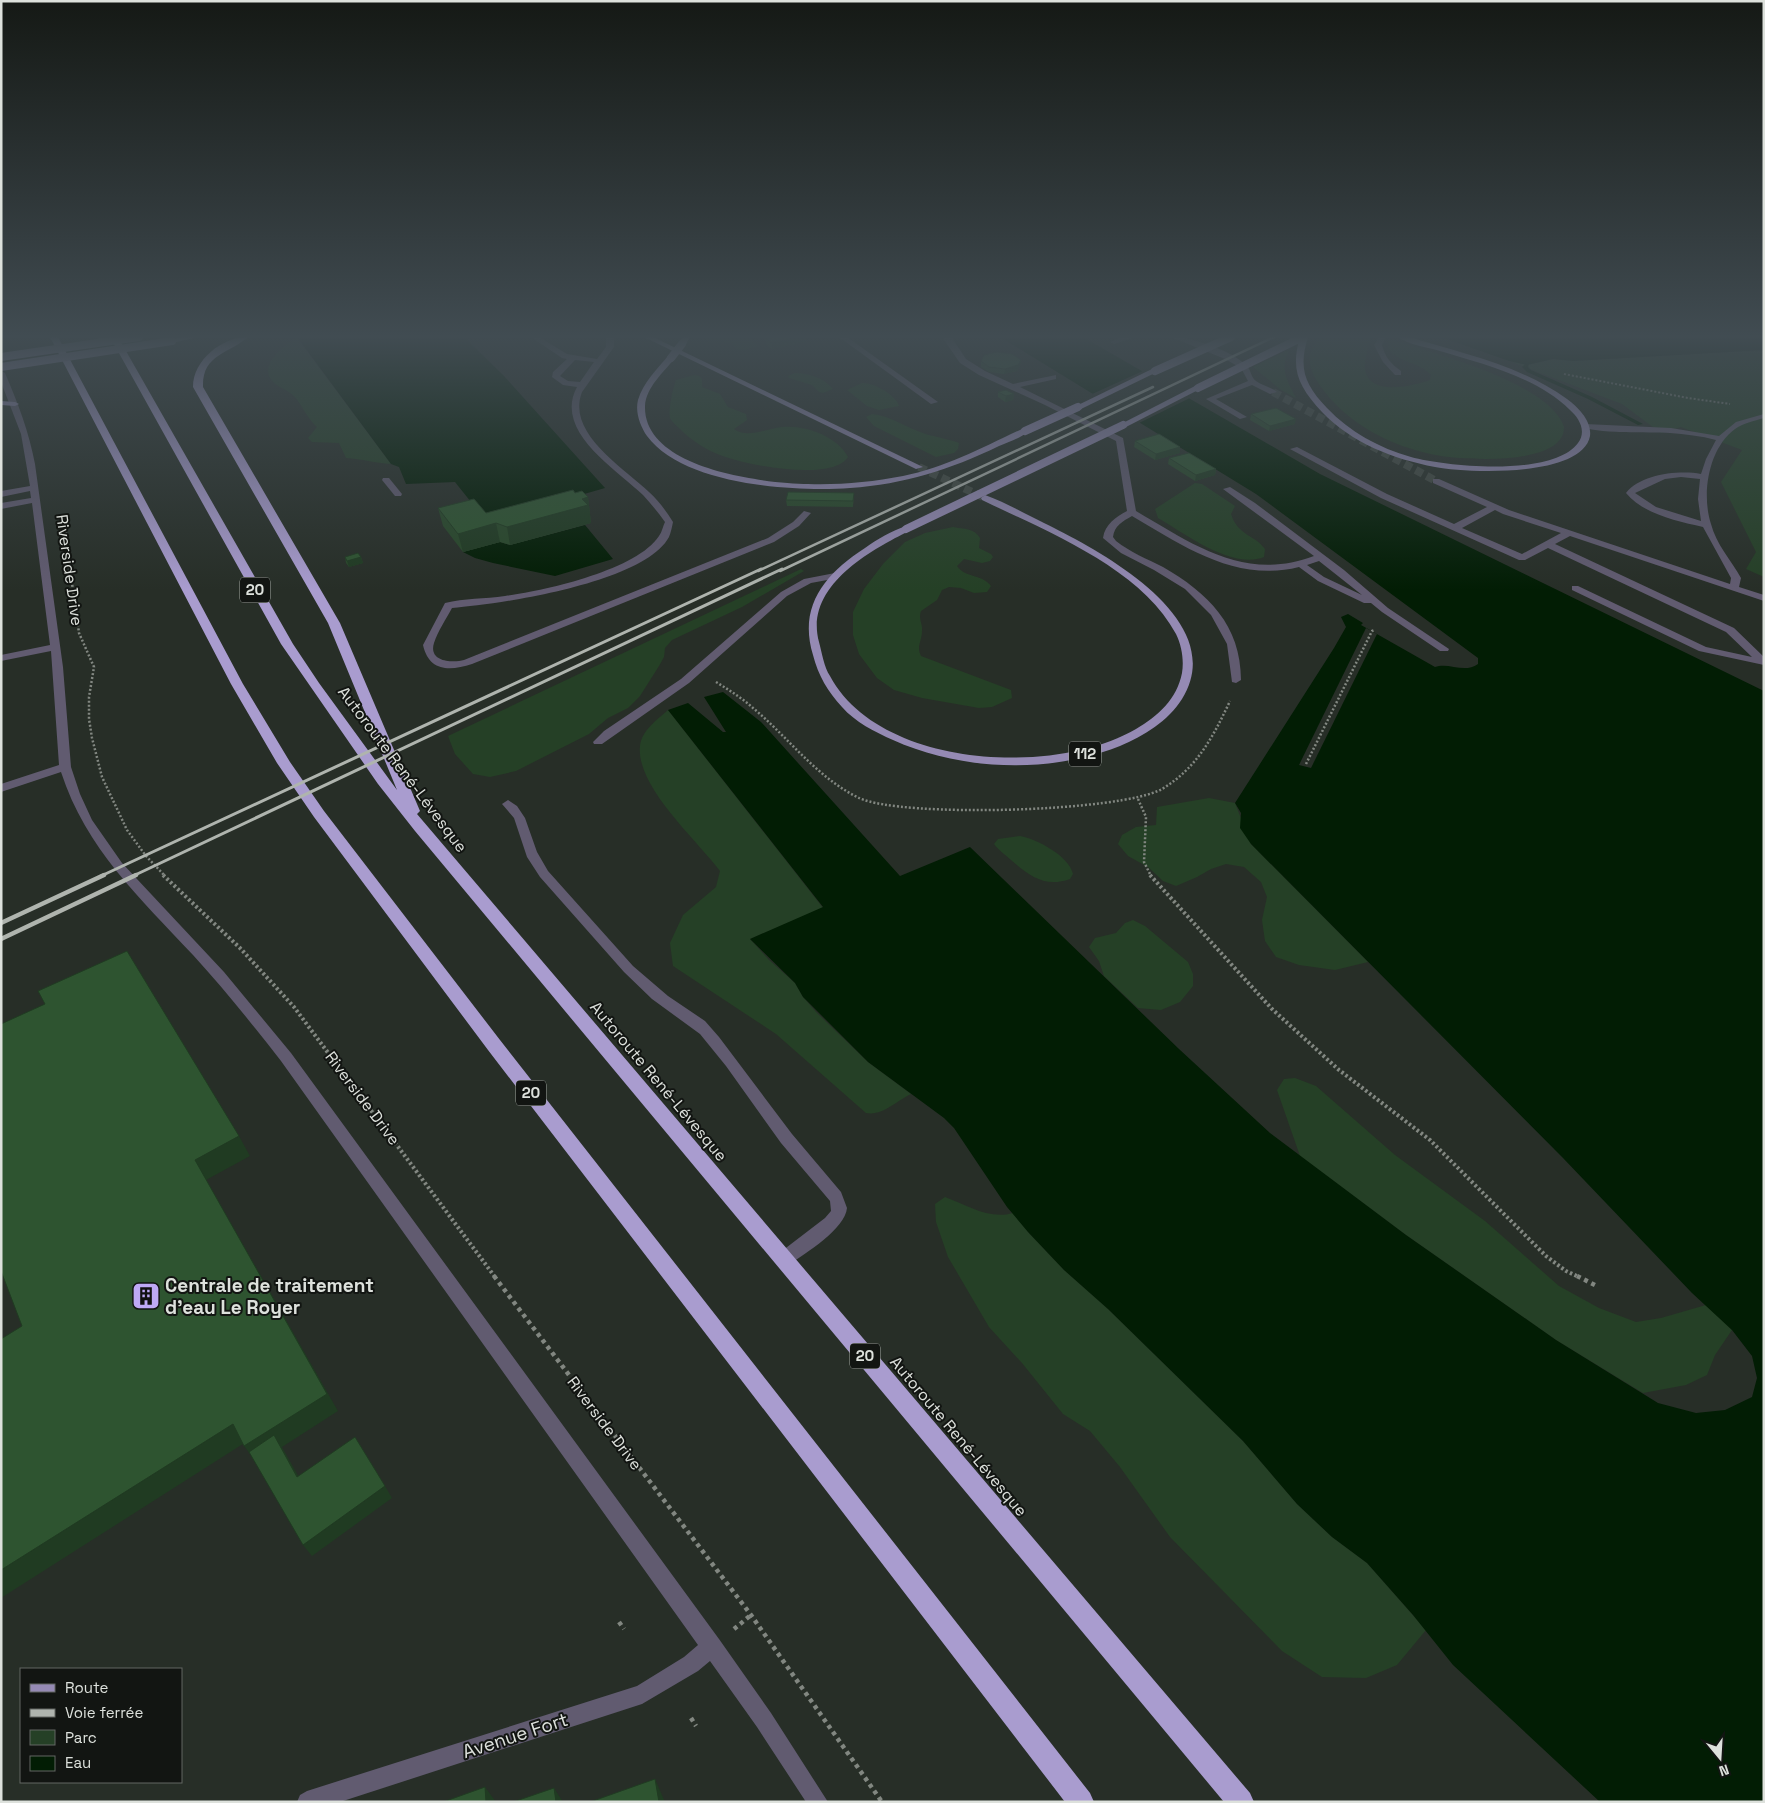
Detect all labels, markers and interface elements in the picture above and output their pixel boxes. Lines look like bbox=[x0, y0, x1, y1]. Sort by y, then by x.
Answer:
street label: Riverside Drive bbox=[51, 513, 88, 627]
road number: 20 bbox=[240, 578, 270, 602]
street label: Autoroute René-Lévesque bbox=[333, 682, 472, 857]
road number: 112 bbox=[1069, 742, 1101, 766]
street label: Autoroute René-Lévesque bbox=[585, 997, 732, 1166]
street label: Riverside Drive bbox=[320, 1047, 405, 1149]
road number: 20 bbox=[516, 1080, 546, 1106]
place label: Centrale de traitement d'eau Le Royer bbox=[165, 1273, 374, 1320]
building icon: Centrale de traitement d'eau Le Royer bbox=[131, 1281, 161, 1311]
road number: 20 bbox=[850, 1344, 880, 1368]
street label: Autoroute René-Lévesque bbox=[885, 1352, 1032, 1521]
street label: Riverside Drive bbox=[562, 1372, 647, 1474]
legend bbox=[20, 1668, 182, 1783]
text: Route bbox=[65, 1678, 109, 1697]
text: Voie ferrée bbox=[65, 1703, 143, 1722]
street label: Avenue Fort bbox=[459, 1707, 571, 1764]
text: Parc bbox=[65, 1728, 97, 1747]
north arrow bbox=[1695, 1733, 1745, 1783]
text: Eau bbox=[65, 1753, 91, 1772]
text: N bbox=[1717, 1760, 1731, 1780]

